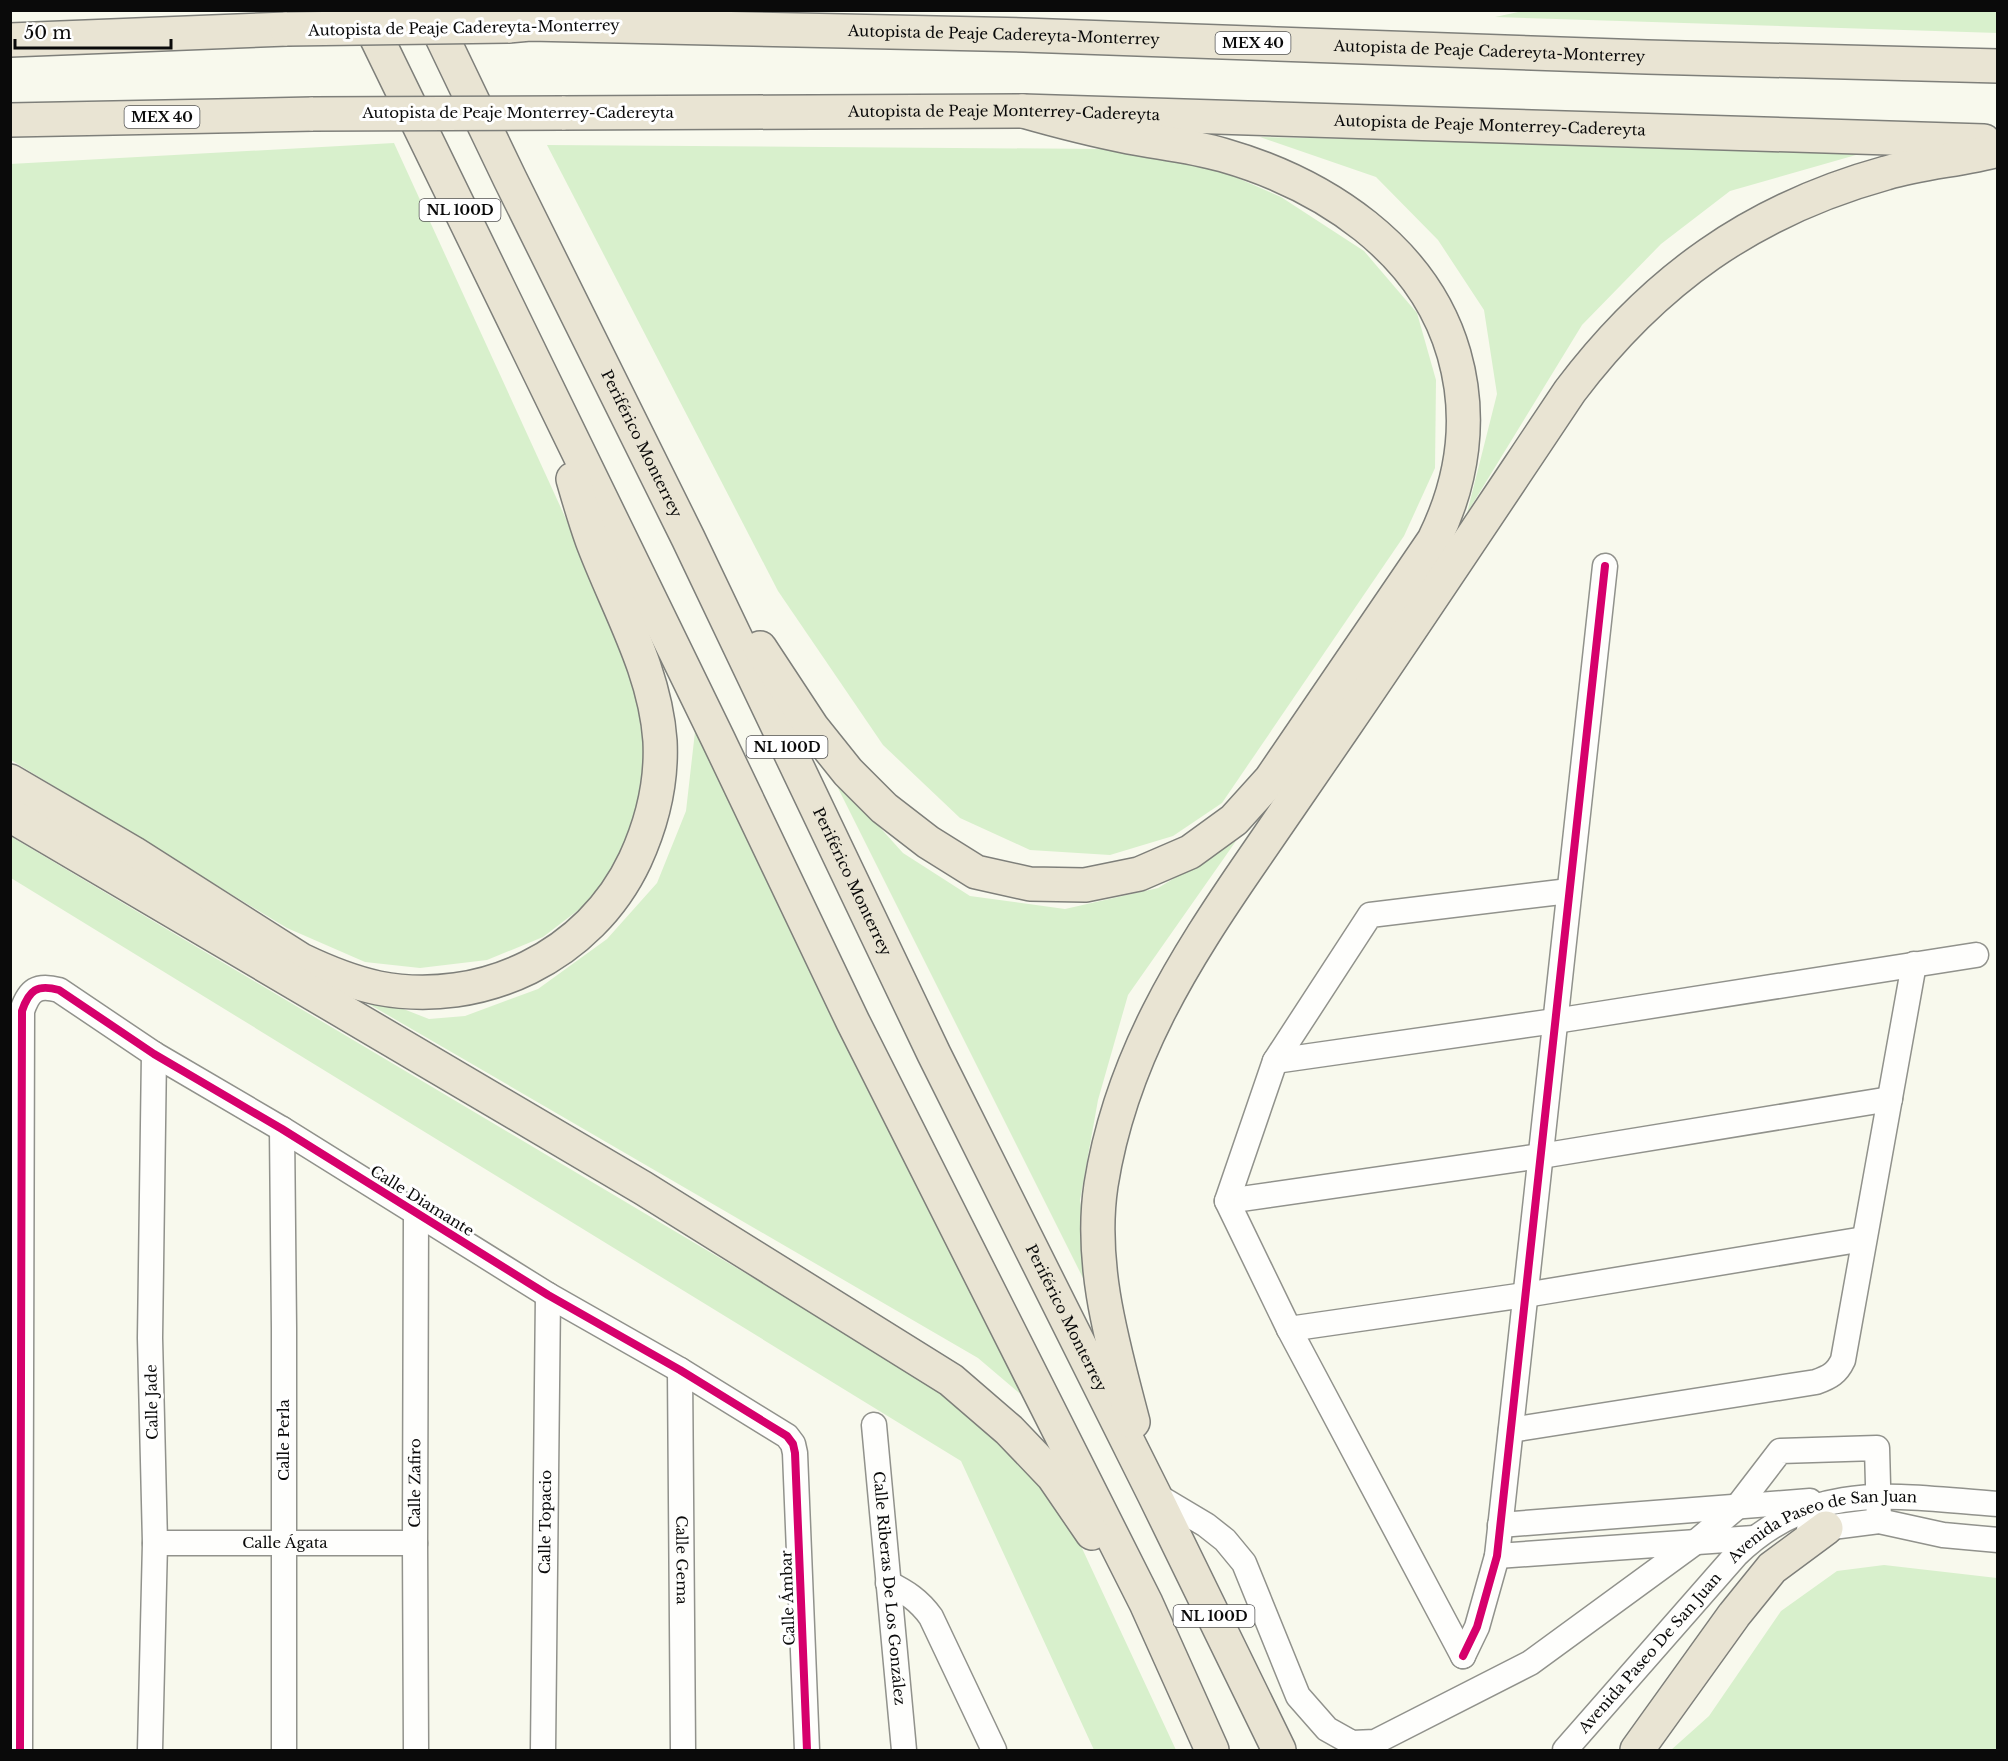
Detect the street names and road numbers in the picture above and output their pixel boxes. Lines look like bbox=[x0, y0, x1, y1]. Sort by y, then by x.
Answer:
street label: Autopista de Peaje Cadereyta-Monterrey bbox=[307, 15, 620, 40]
street label: Autopista de Peaje Cadereyta-Monterrey bbox=[847, 21, 1160, 49]
road number: MEX 40 bbox=[1216, 32, 1290, 54]
street label: Autopista de Peaje Cadereyta-Monterrey bbox=[1332, 36, 1646, 66]
street label: Autopista de Peaje Monterrey-Cadereyta bbox=[847, 101, 1161, 124]
street label: Autopista de Peaje Monterrey-Cadereyta bbox=[361, 103, 674, 122]
road number: MEX 40 bbox=[124, 106, 200, 128]
street label: Autopista de Peaje Monterrey-Cadereyta bbox=[1333, 111, 1647, 139]
road number: NL 100D bbox=[420, 199, 500, 221]
street label: Periférico Monterrey bbox=[597, 367, 687, 521]
road number: NL 100D bbox=[746, 736, 828, 758]
street label: Periférico Monterrey bbox=[809, 804, 896, 959]
street label: Calle Diamante bbox=[367, 1161, 478, 1240]
street label: Periférico Monterrey bbox=[1022, 1241, 1111, 1395]
street label: Calle Jade bbox=[141, 1364, 162, 1440]
street label: Calle Perla bbox=[274, 1398, 293, 1481]
street label: Calle Zafiro bbox=[405, 1438, 424, 1528]
street label: Calle Topacio bbox=[535, 1470, 555, 1574]
street label: Calle Riberas De Los González bbox=[869, 1470, 910, 1706]
street label: Avenida Paseo de San Juan bbox=[1723, 1487, 1918, 1567]
street label: Calle Gema bbox=[672, 1515, 692, 1605]
street label: Calle Ágata bbox=[242, 1533, 328, 1552]
street label: Calle Ámbar bbox=[776, 1549, 799, 1646]
street label: Avenida Paseo De San Juan bbox=[1573, 1568, 1725, 1738]
road number: NL 100D bbox=[1174, 1605, 1254, 1627]

